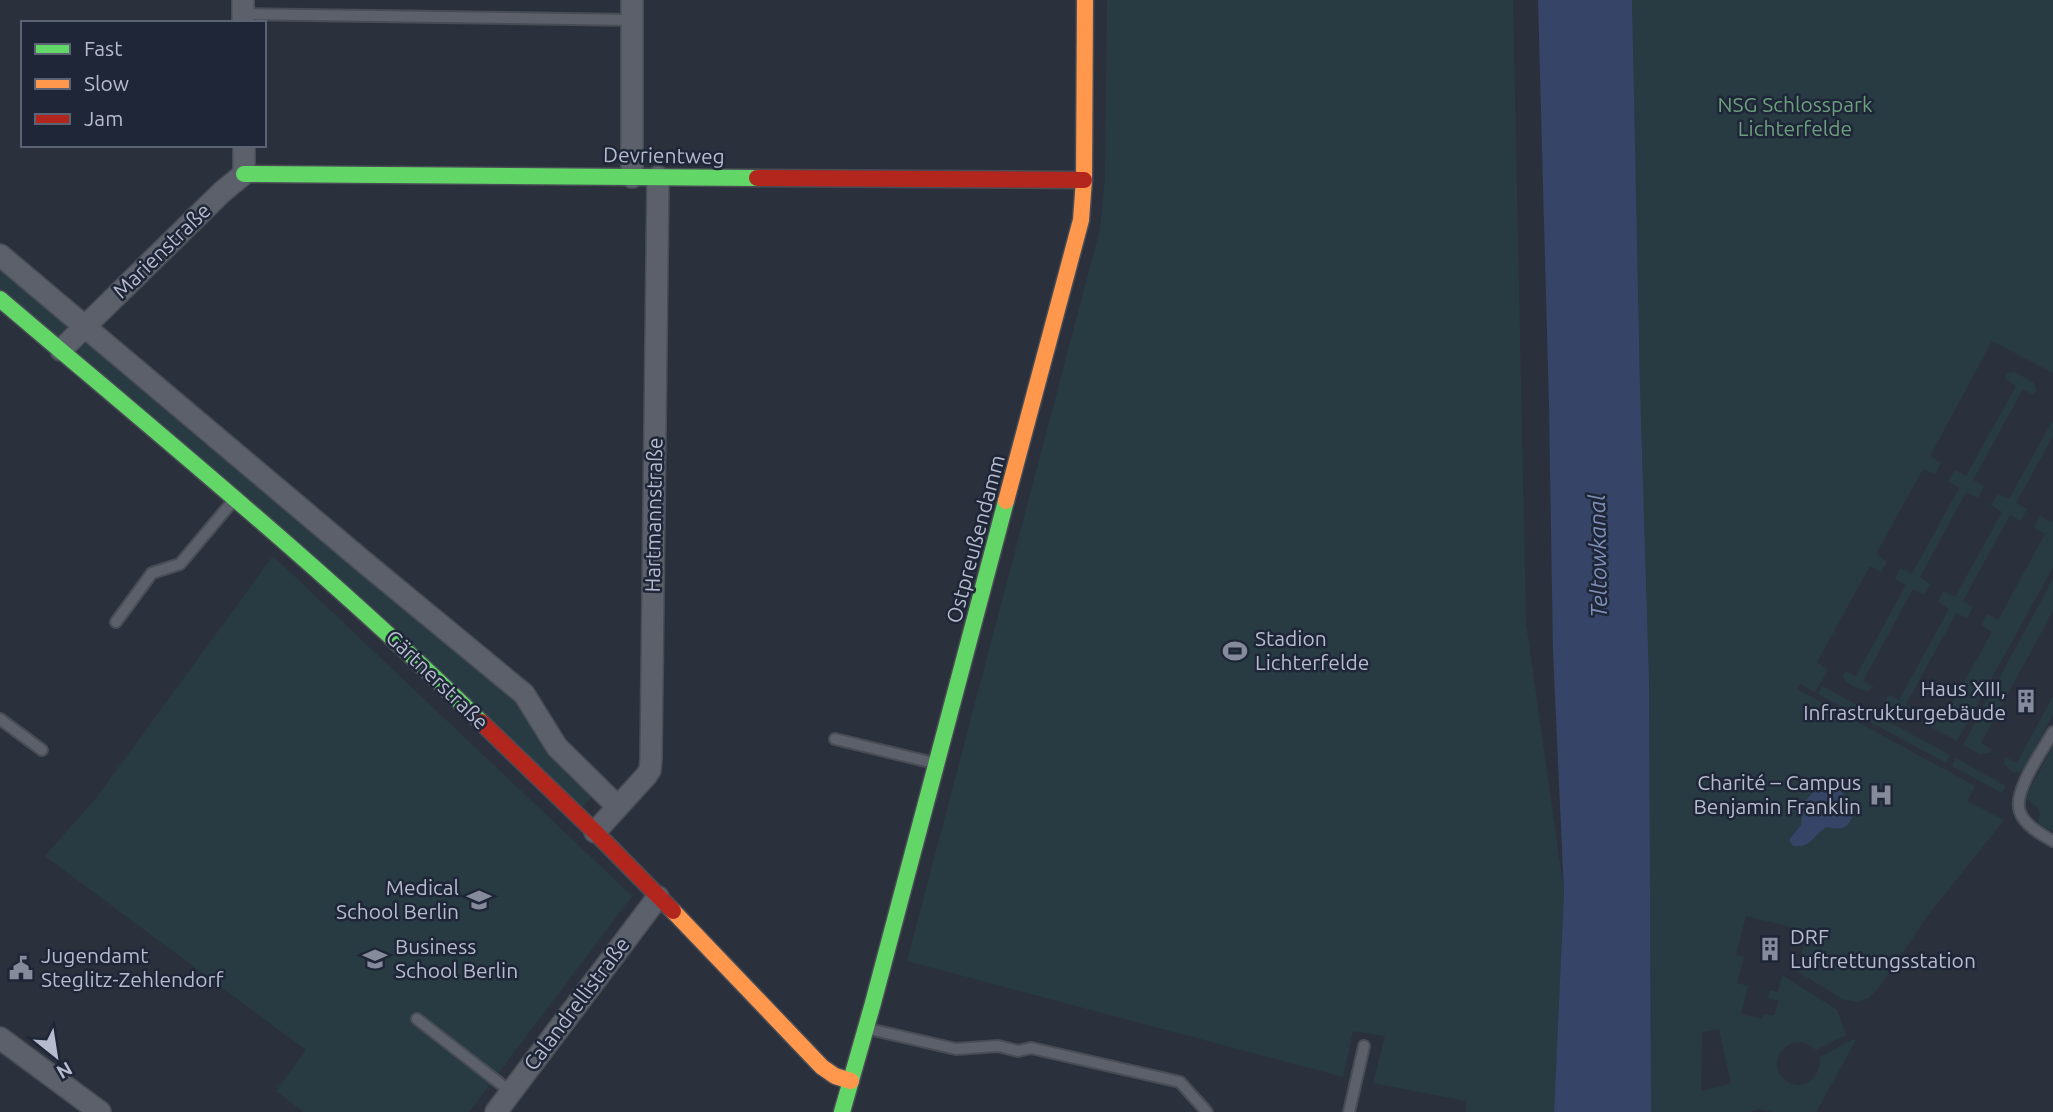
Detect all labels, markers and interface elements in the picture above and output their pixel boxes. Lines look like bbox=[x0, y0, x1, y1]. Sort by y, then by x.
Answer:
legend bbox=[21, 21, 266, 147]
text: Fast bbox=[84, 36, 122, 60]
text: Slow bbox=[84, 71, 129, 95]
park label: NSG Schlosspark Lichterfelde bbox=[1717, 92, 1873, 140]
text: Jam bbox=[84, 106, 123, 130]
street label: Devrientweg bbox=[603, 142, 725, 168]
street label: Marienstraße bbox=[108, 198, 215, 303]
street label: Hartmannstraße bbox=[640, 437, 666, 593]
street label: Ostpreußendamm bbox=[941, 452, 1009, 625]
water label: Teltowkanal bbox=[1584, 493, 1611, 618]
street label: Gärtnerstraße bbox=[382, 625, 494, 734]
place label: Stadion Lichterfelde bbox=[1255, 626, 1369, 674]
sports icon: Stadion Lichterfelde bbox=[1221, 637, 1249, 665]
place label: Haus XIII, Infrastrukturgebäude bbox=[1803, 676, 2006, 724]
building icon: Haus XIII, Infrastrukturgebäude bbox=[2012, 687, 2040, 715]
place label: Charité – Campus Benjamin Franklin bbox=[1694, 770, 1861, 818]
hospital icon: Charité – Campus Benjamin Franklin bbox=[1867, 781, 1895, 809]
place label: Medical School Berlin bbox=[336, 875, 459, 923]
school or university icon: Medical School Berlin bbox=[465, 886, 493, 914]
place label: DRF Luftrettungsstation bbox=[1790, 924, 1976, 972]
street label: Calandrellistraße bbox=[518, 932, 634, 1075]
place label: Business School Berlin bbox=[395, 934, 518, 982]
building icon: DRF Luftrettungsstation bbox=[1756, 935, 1784, 963]
place label: Jugendamt Steglitz-Zehlendorf bbox=[41, 943, 225, 991]
school or university icon: Business School Berlin bbox=[361, 945, 389, 973]
public building icon: Jugendamt Steglitz-Zehlendorf bbox=[7, 954, 35, 982]
north arrow bbox=[21, 1021, 91, 1091]
text: N bbox=[53, 1058, 76, 1084]

